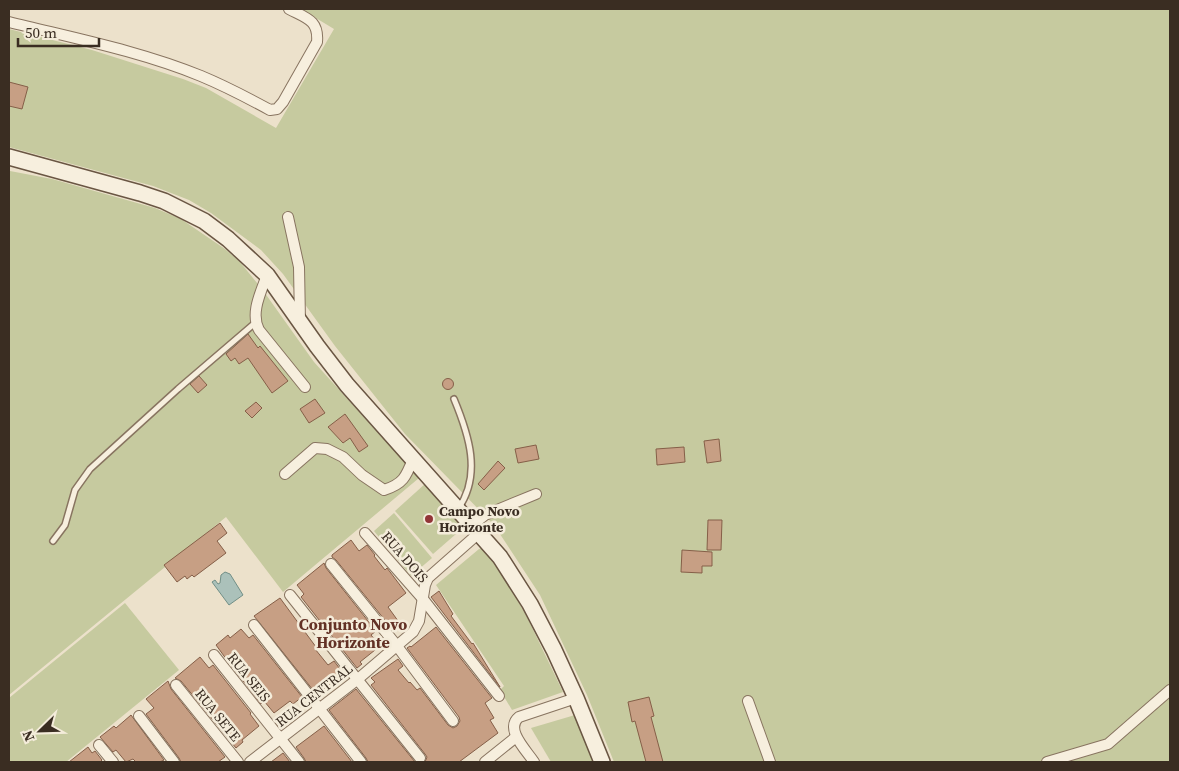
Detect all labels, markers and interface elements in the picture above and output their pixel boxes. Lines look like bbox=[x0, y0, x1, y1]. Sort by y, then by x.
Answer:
scale bar bbox=[18, 15, 99, 47]
text: 50 m bbox=[25, 22, 57, 43]
place label: Campo Novo Horizonte bbox=[439, 501, 520, 537]
marker: Campo Novo Horizonte bbox=[423, 513, 435, 525]
street label: RUA DOIS bbox=[377, 527, 433, 587]
district label: Conjunto Novo Horizonte bbox=[299, 613, 407, 653]
street label: RUA SEIS bbox=[223, 648, 275, 706]
street label: RUA CENTRAL bbox=[271, 658, 357, 732]
street label: RUA SETE bbox=[191, 684, 245, 746]
north arrow bbox=[15, 706, 65, 756]
text: N bbox=[17, 727, 39, 745]

